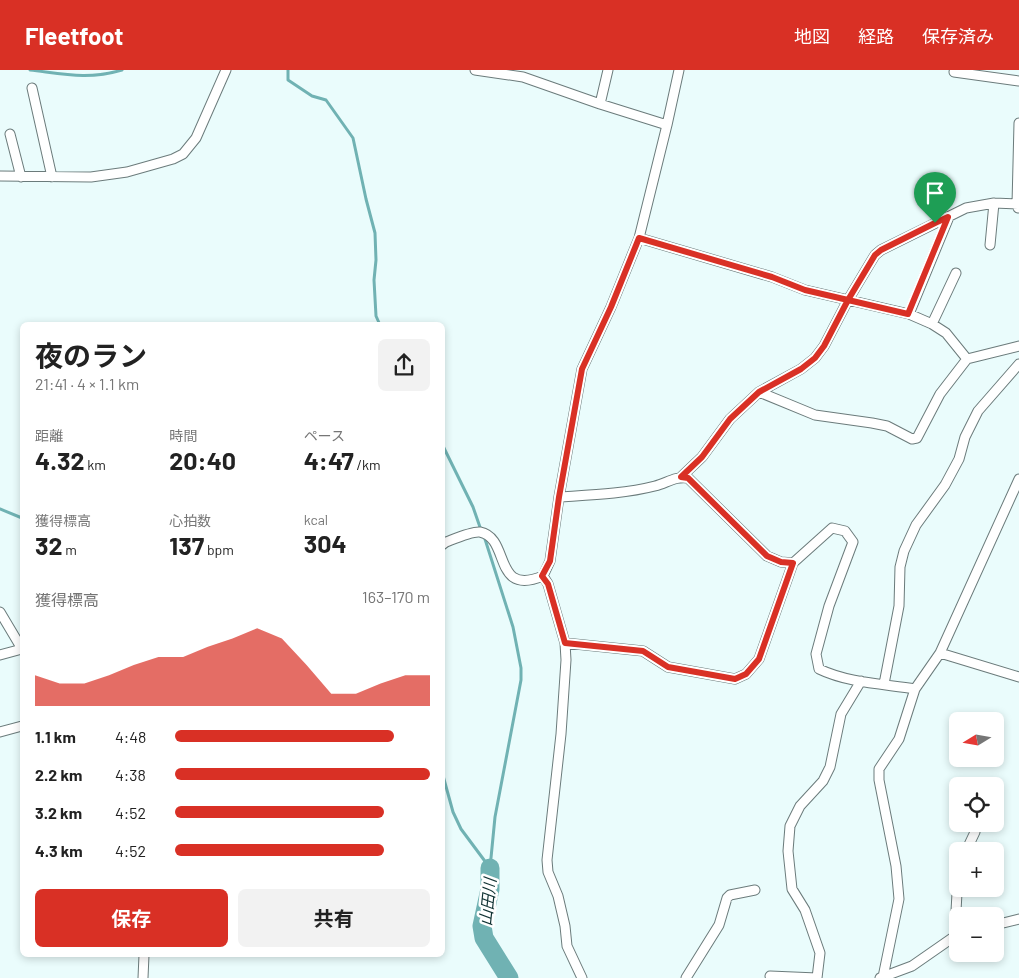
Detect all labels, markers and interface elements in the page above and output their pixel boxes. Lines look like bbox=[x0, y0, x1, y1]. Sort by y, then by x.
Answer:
text: Fleetfoot bbox=[25, 21, 123, 50]
text: 地図 bbox=[794, 25, 830, 47]
text: 経路 bbox=[858, 25, 894, 47]
text: 保存済み bbox=[922, 25, 994, 47]
pin bbox=[914, 172, 956, 223]
icon: arrive bbox=[921, 179, 949, 207]
text: 夜のラン bbox=[35, 338, 147, 372]
button: share bbox=[378, 339, 430, 391]
text: 21:41 · 4 × 1.1 km bbox=[35, 374, 139, 393]
text: 距離 bbox=[35, 427, 63, 444]
text: 時間 bbox=[169, 427, 197, 444]
text: ペース bbox=[304, 427, 345, 444]
text: 4.32 bbox=[35, 445, 84, 475]
text: 20:40 bbox=[169, 445, 236, 475]
text: 4:47 bbox=[304, 445, 354, 475]
text: km bbox=[84, 456, 106, 473]
text: /km bbox=[354, 456, 381, 473]
text: kcal bbox=[304, 511, 328, 528]
text: 獲得標高 bbox=[35, 512, 91, 529]
text: 心拍数 bbox=[169, 512, 211, 529]
text: 304 bbox=[304, 528, 347, 558]
text: 32 bbox=[35, 530, 63, 560]
text: 137 bbox=[169, 530, 204, 560]
text: m bbox=[63, 541, 77, 558]
text: bpm bbox=[204, 541, 234, 558]
text: 163–170 m bbox=[362, 587, 430, 606]
text: 獲得標高 bbox=[35, 590, 99, 609]
north arrow bbox=[949, 712, 1004, 768]
map controls bbox=[949, 712, 1004, 962]
text: 1.1 km bbox=[35, 727, 76, 746]
text: 4:48 bbox=[115, 727, 146, 746]
text: 2.2 km bbox=[35, 765, 82, 784]
text: 4:38 bbox=[115, 765, 146, 784]
button: locate bbox=[949, 777, 1004, 832]
text: 3.2 km bbox=[35, 803, 82, 822]
text: 4:52 bbox=[115, 803, 146, 822]
text: 4.3 km bbox=[35, 841, 83, 860]
text: 4:52 bbox=[115, 841, 146, 860]
button: + bbox=[949, 842, 1004, 897]
water label: 山田川 bbox=[475, 875, 499, 927]
button: 保存 bbox=[35, 889, 228, 947]
button: 共有 bbox=[238, 889, 430, 947]
button: − bbox=[949, 907, 1004, 962]

